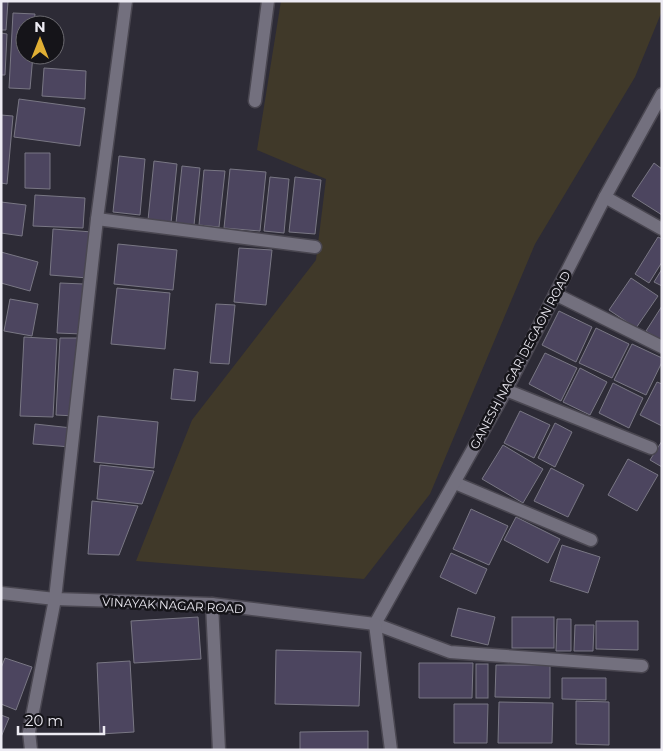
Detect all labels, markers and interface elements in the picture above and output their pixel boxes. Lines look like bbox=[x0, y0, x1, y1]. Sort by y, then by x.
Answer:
north arrow bbox=[15, 15, 65, 65]
text: N bbox=[34, 18, 46, 36]
street label: GANESH NAGAR DEGAON ROAD bbox=[467, 268, 574, 452]
street label: VINAYAK NAGAR ROAD bbox=[102, 594, 244, 616]
scale bar bbox=[18, 704, 104, 736]
text: 20 m bbox=[25, 711, 63, 730]

